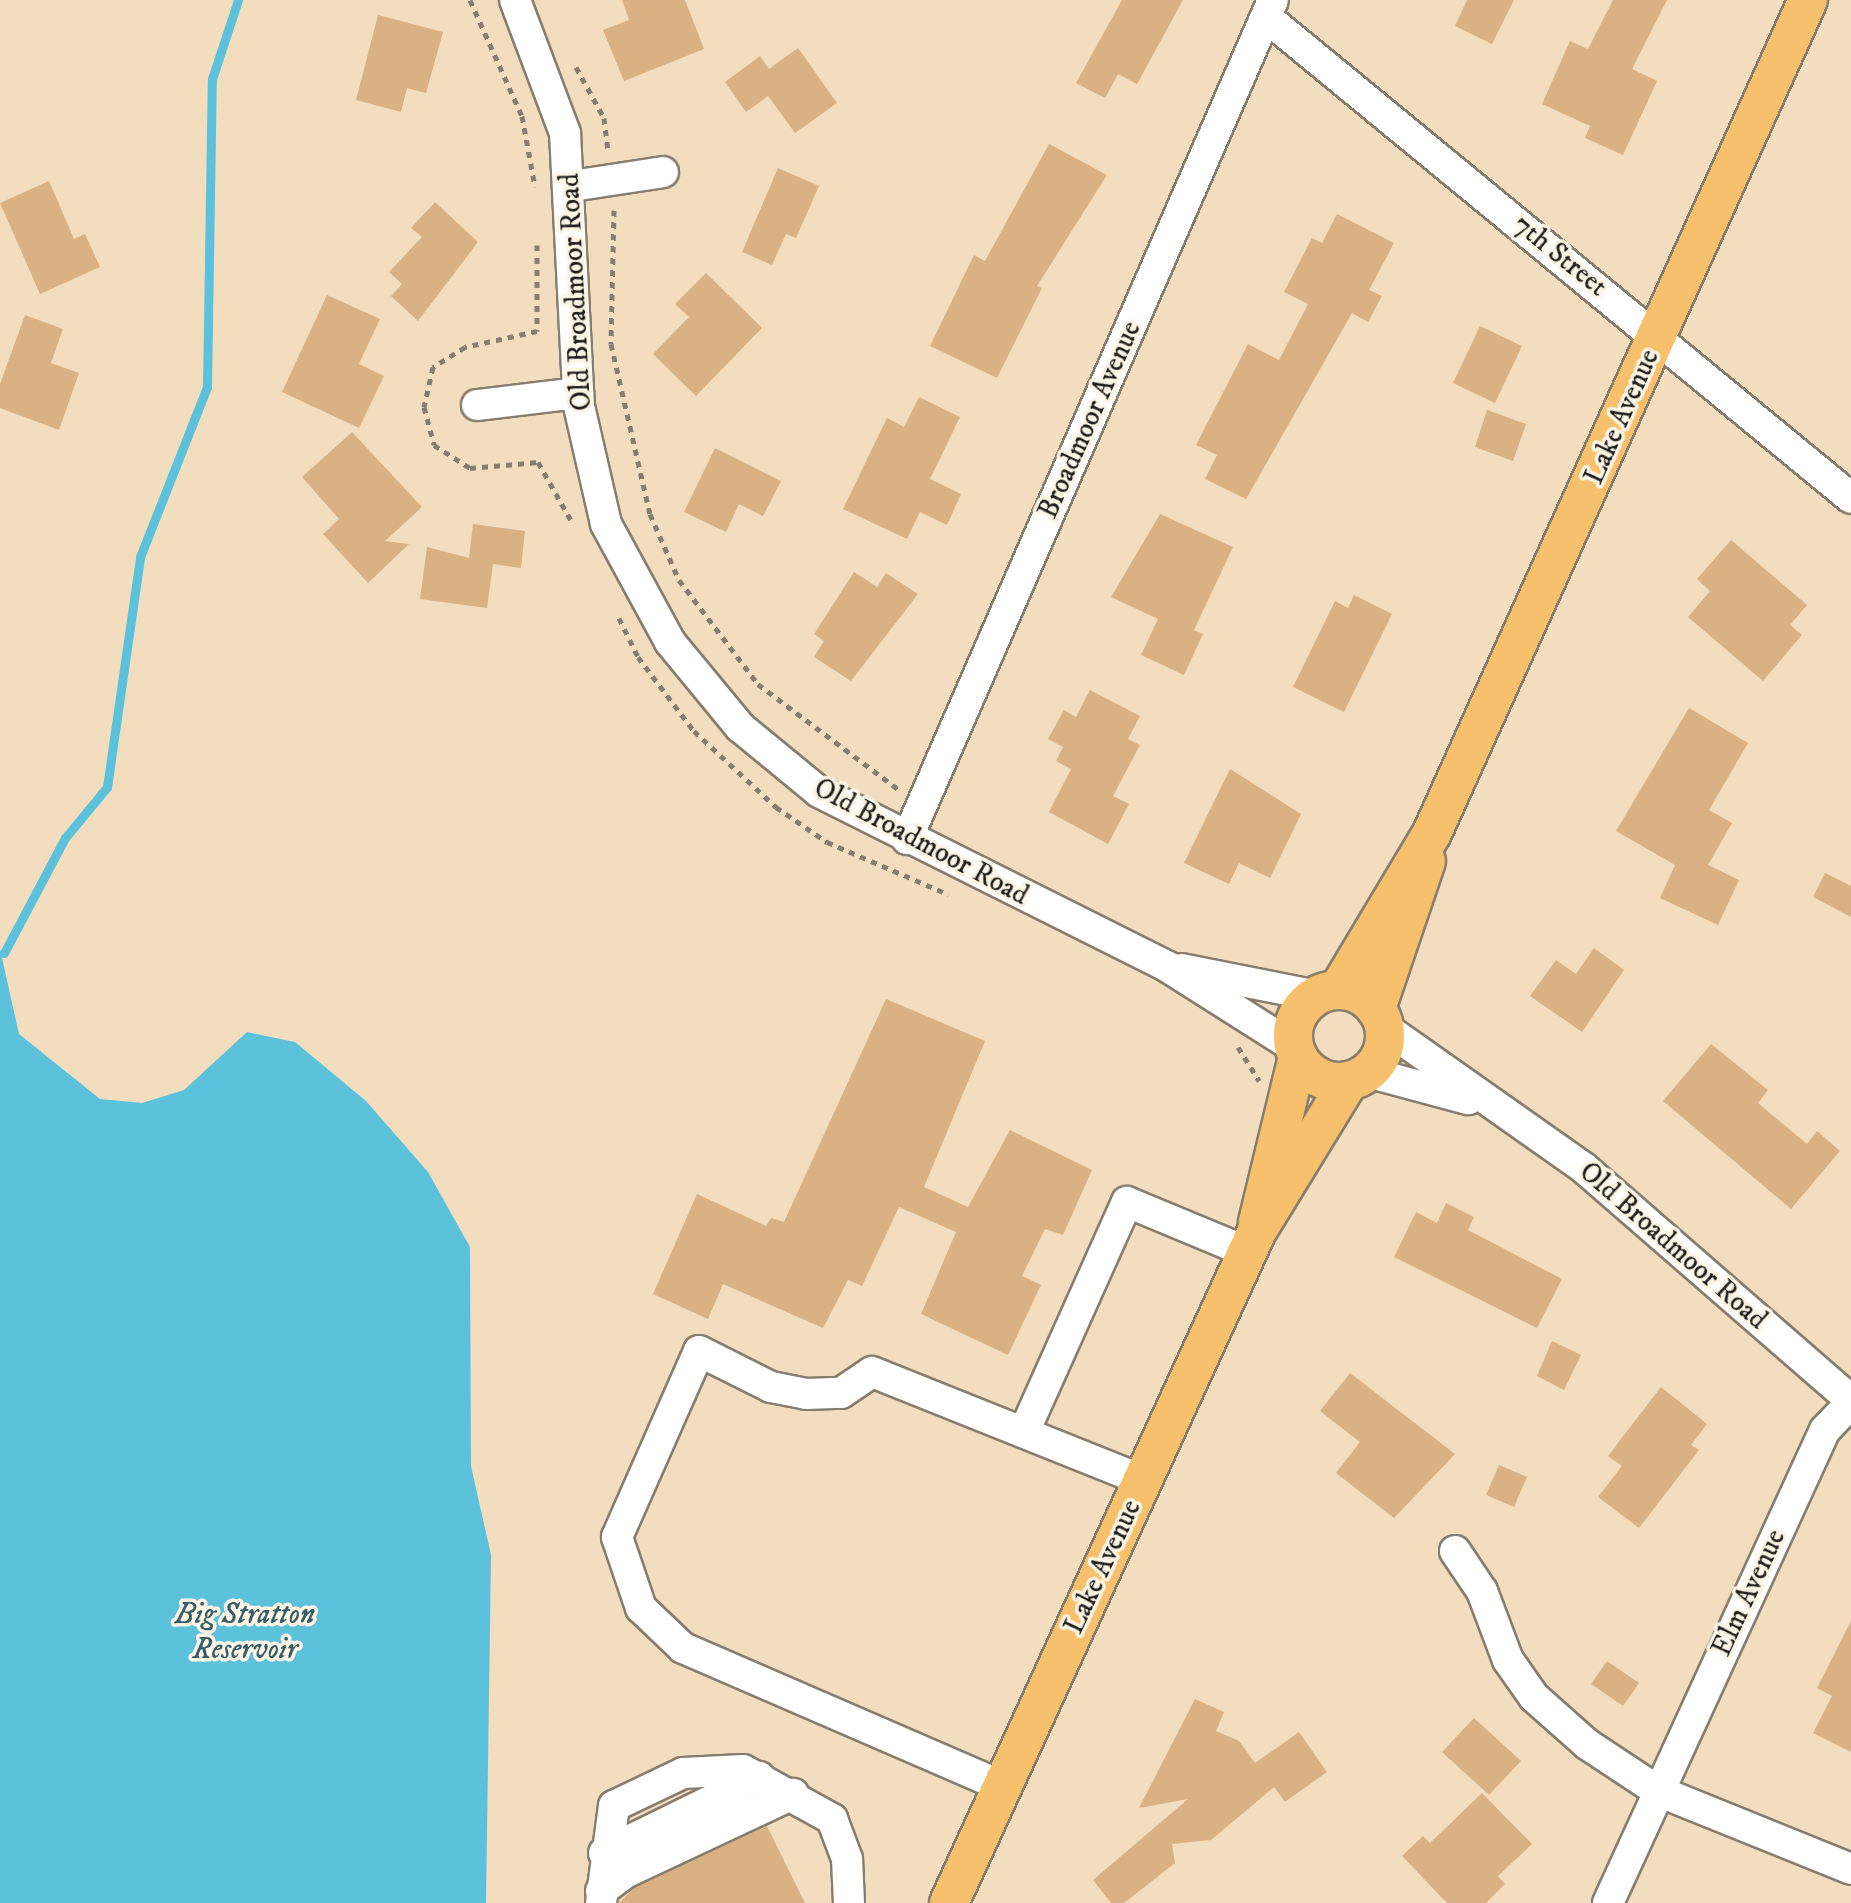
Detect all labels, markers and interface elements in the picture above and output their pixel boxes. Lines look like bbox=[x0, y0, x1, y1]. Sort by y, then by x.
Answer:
street label: Old Broadmoor Road bbox=[553, 172, 599, 412]
street label: 7th Street bbox=[1506, 208, 1614, 304]
street label: Broadmoor Avenue bbox=[1031, 316, 1149, 524]
street label: Lake Avenue bbox=[1577, 344, 1667, 490]
street label: Old Broadmoor Road bbox=[808, 771, 1034, 913]
street label: Old Broadmoor Road bbox=[1572, 1155, 1774, 1337]
street label: Lake Avenue bbox=[1057, 1495, 1149, 1639]
street label: Elm Avenue bbox=[1705, 1524, 1793, 1662]
water label: Big Stratton Reservoir bbox=[175, 1597, 315, 1668]

